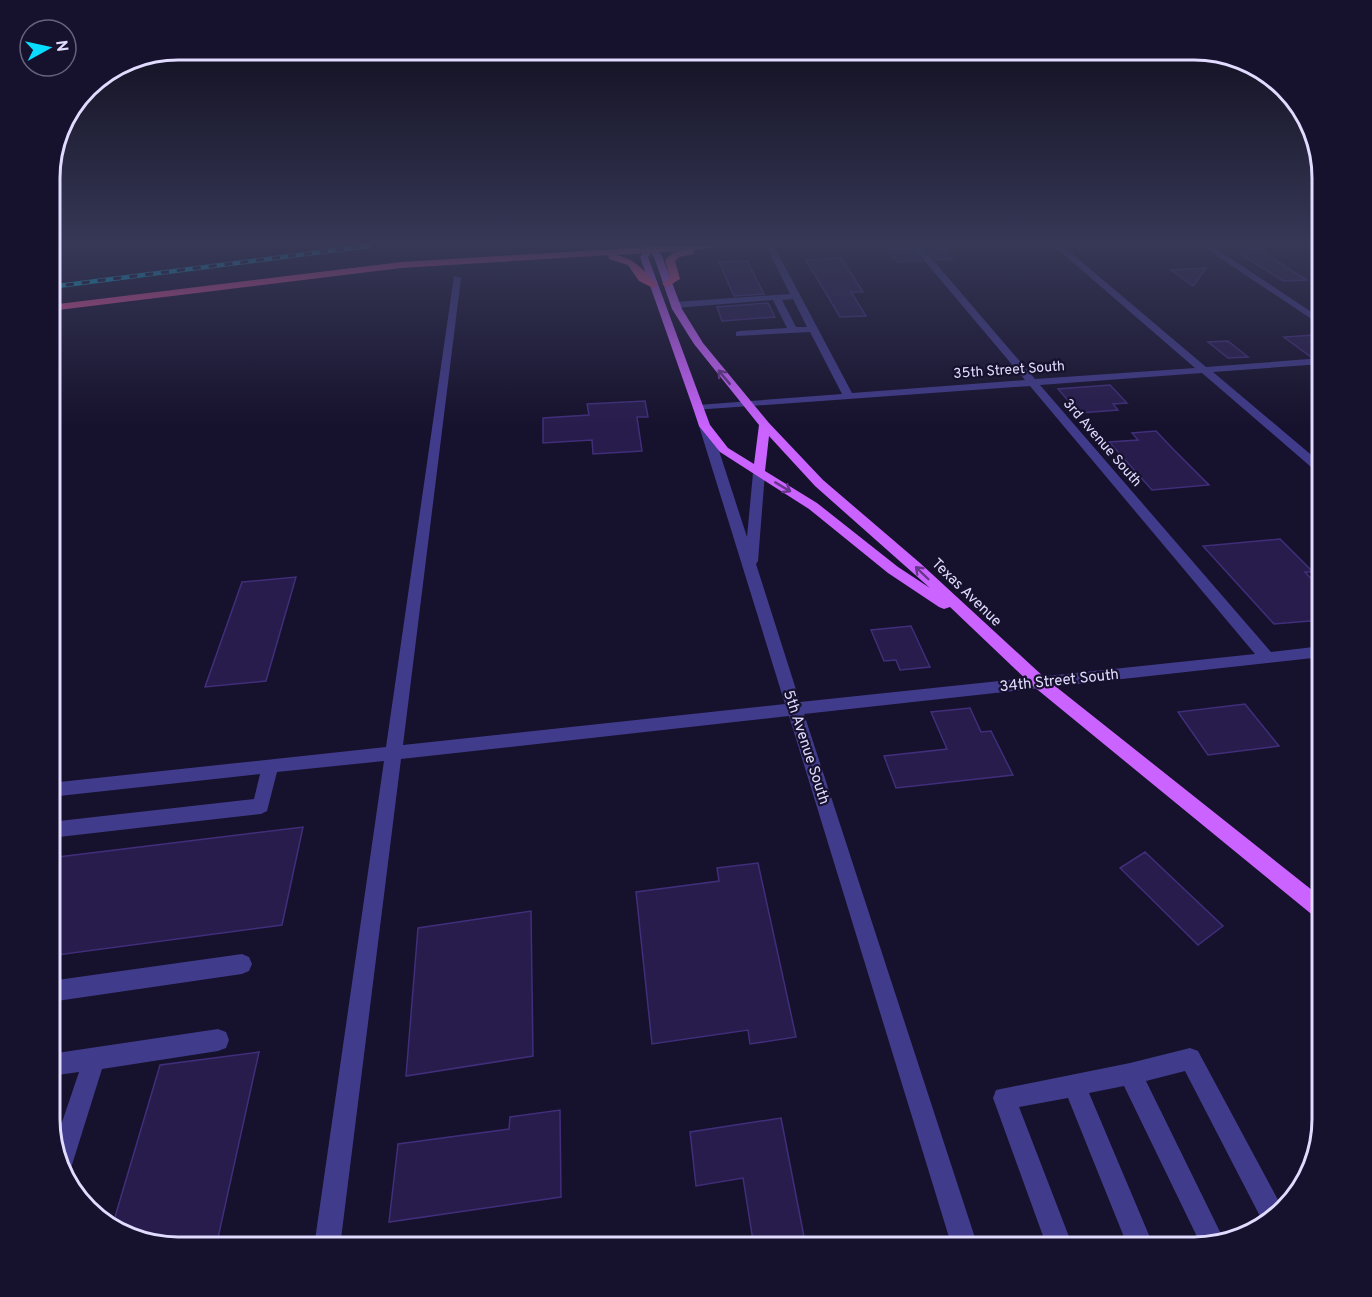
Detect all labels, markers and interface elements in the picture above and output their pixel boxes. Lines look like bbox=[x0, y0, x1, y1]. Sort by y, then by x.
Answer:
north arrow bbox=[18, 18, 78, 78]
text: N bbox=[50, 39, 72, 53]
street label: 35th Street South bbox=[953, 358, 1065, 383]
one-way arrow bbox=[718, 369, 731, 385]
street label: 3rd Avenue South bbox=[1059, 396, 1145, 490]
one-way arrow bbox=[774, 482, 791, 494]
street label: Texas Avenue bbox=[927, 555, 1005, 631]
one-way arrow bbox=[914, 566, 929, 580]
street label: 34th Street South bbox=[999, 666, 1120, 697]
street label: 5th Avenue South bbox=[778, 688, 833, 807]

